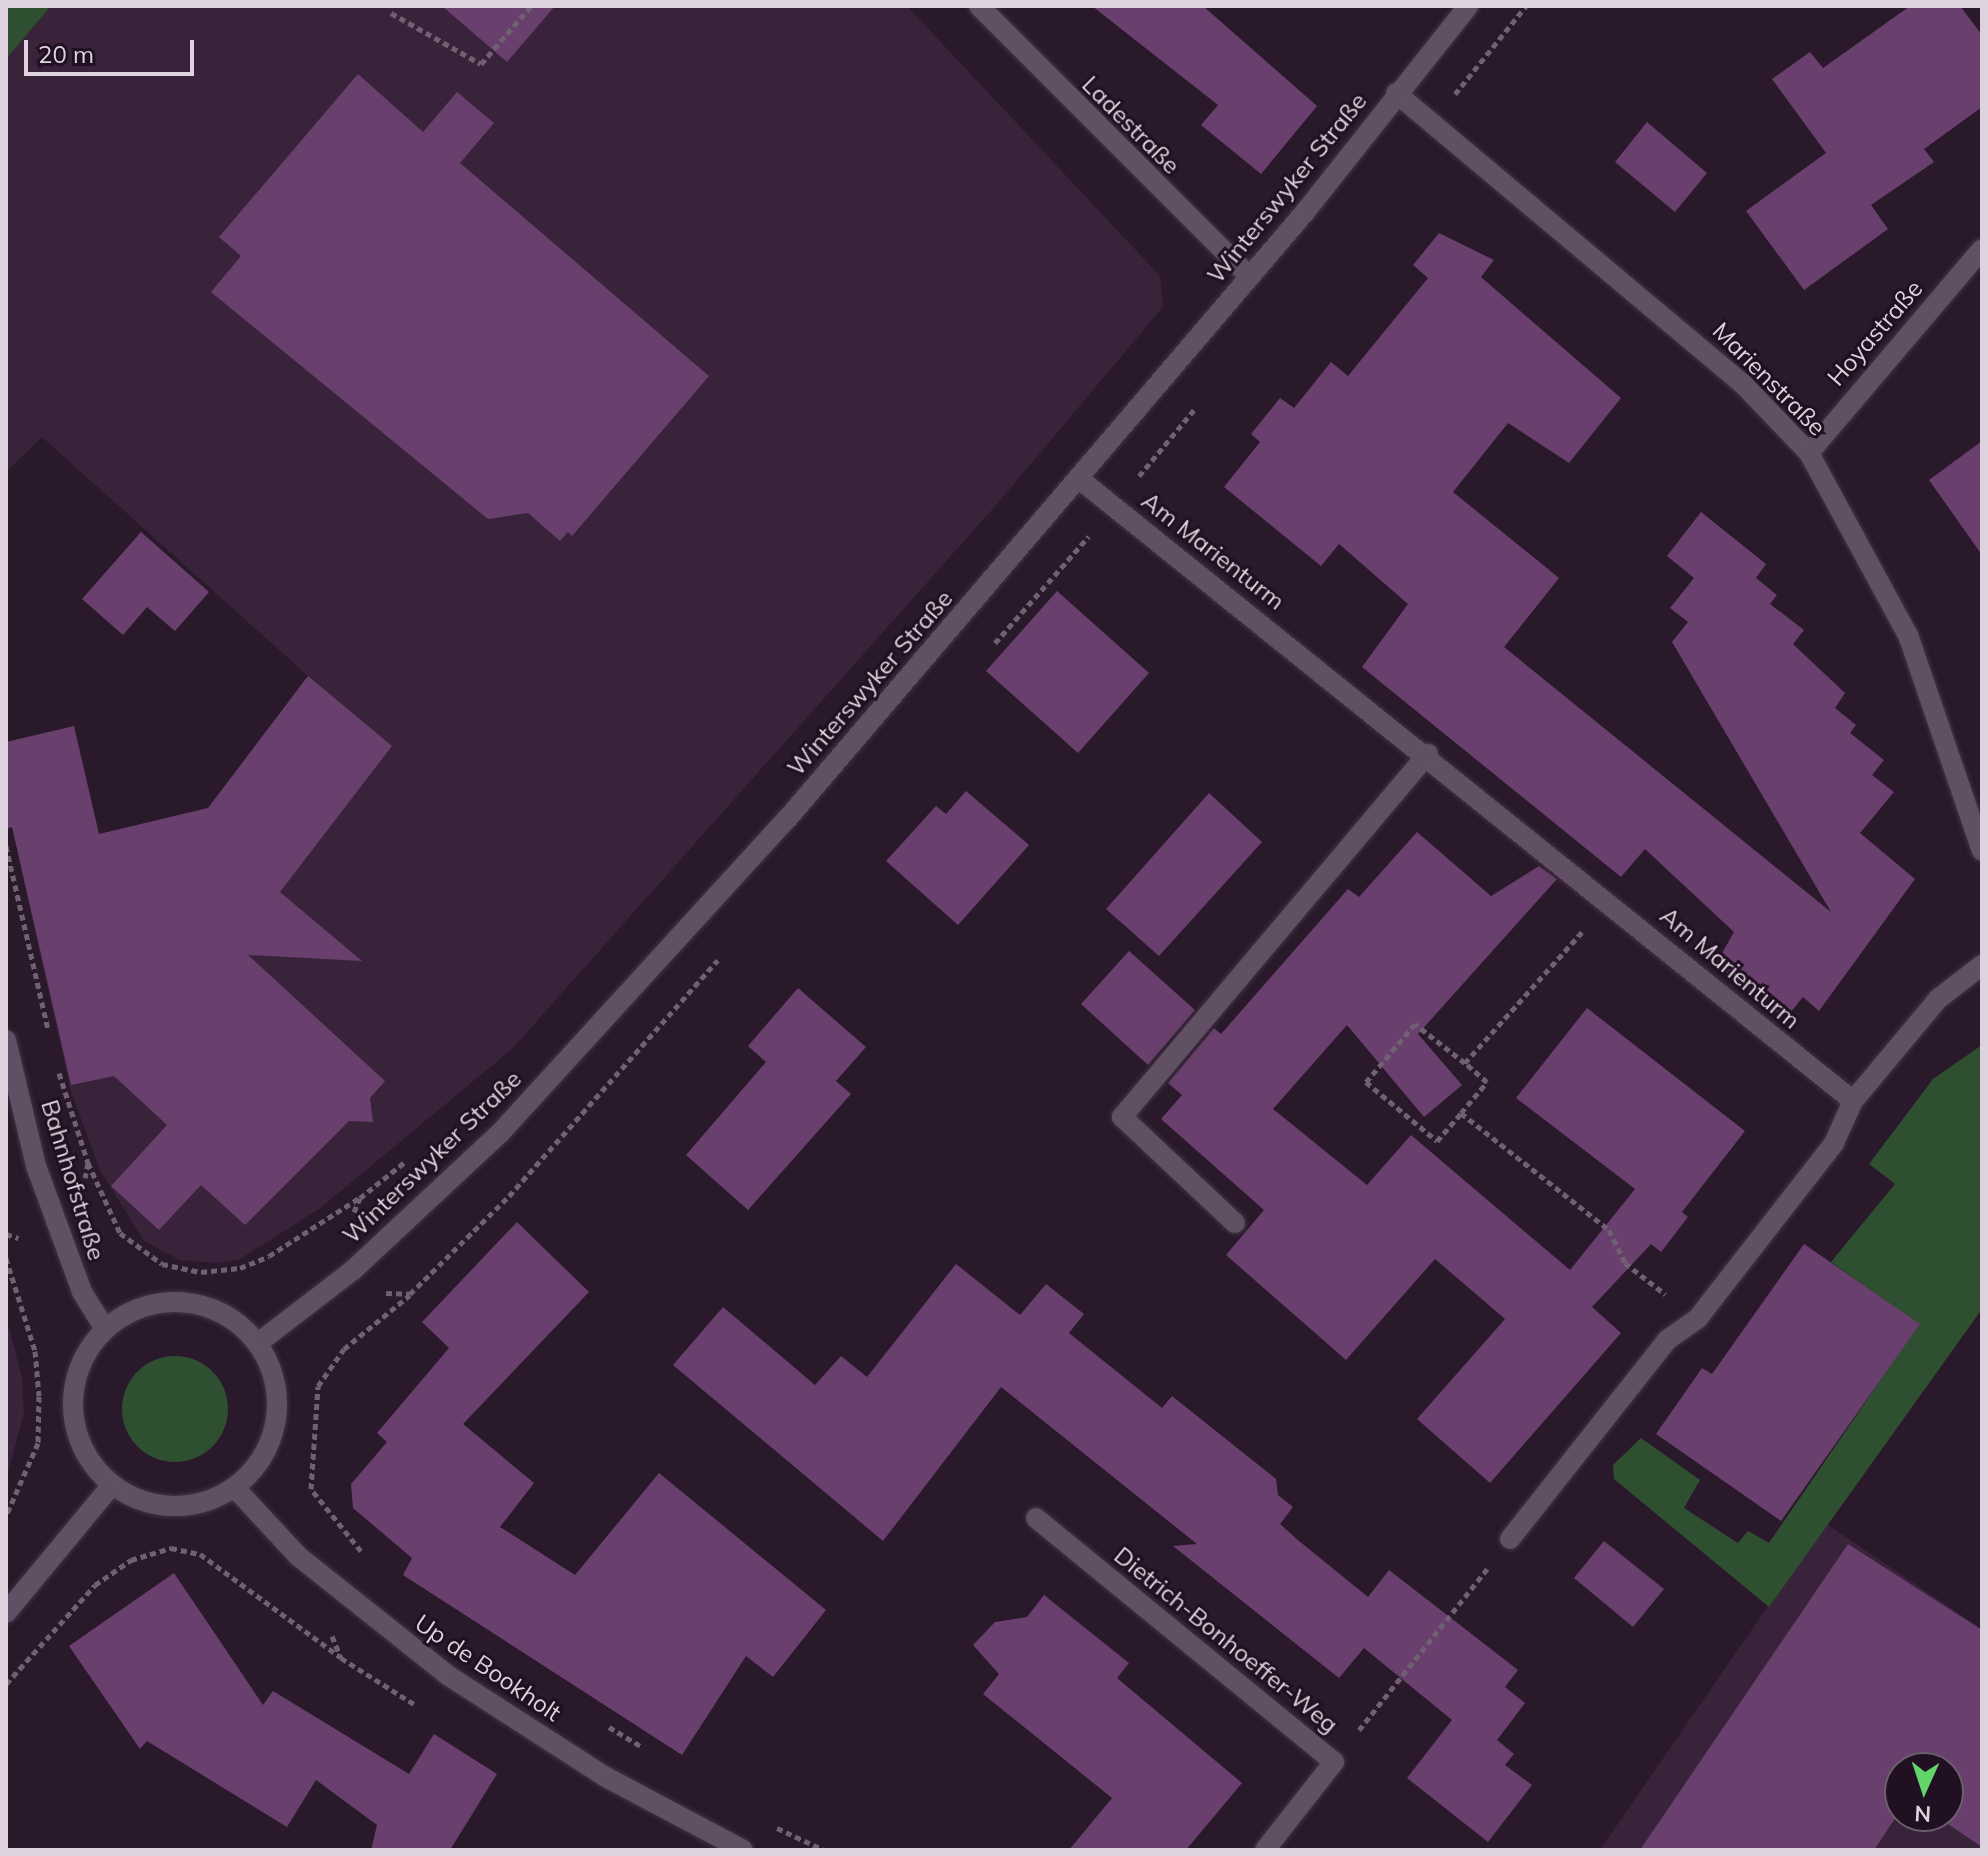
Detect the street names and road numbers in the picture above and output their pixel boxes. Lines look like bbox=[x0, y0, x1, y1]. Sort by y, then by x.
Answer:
street label: Ladestraße bbox=[1076, 70, 1186, 180]
street label: Winterswyker Straße bbox=[1201, 87, 1373, 289]
street label: Hoyastraße bbox=[1821, 274, 1929, 392]
street label: Marienstraße bbox=[1706, 316, 1832, 442]
street label: Am Marienturm bbox=[1136, 486, 1290, 616]
street label: Winterswyker Straße bbox=[782, 584, 958, 782]
street label: Am Marienturm bbox=[1654, 901, 1806, 1035]
street label: Winterswyker Straße bbox=[337, 1064, 527, 1250]
street label: Bahnhofstraße bbox=[35, 1096, 111, 1264]
street label: Dietrich-Bonhoeffer-Weg bbox=[1108, 1541, 1344, 1739]
street label: Up de Bookholt bbox=[410, 1609, 566, 1727]

